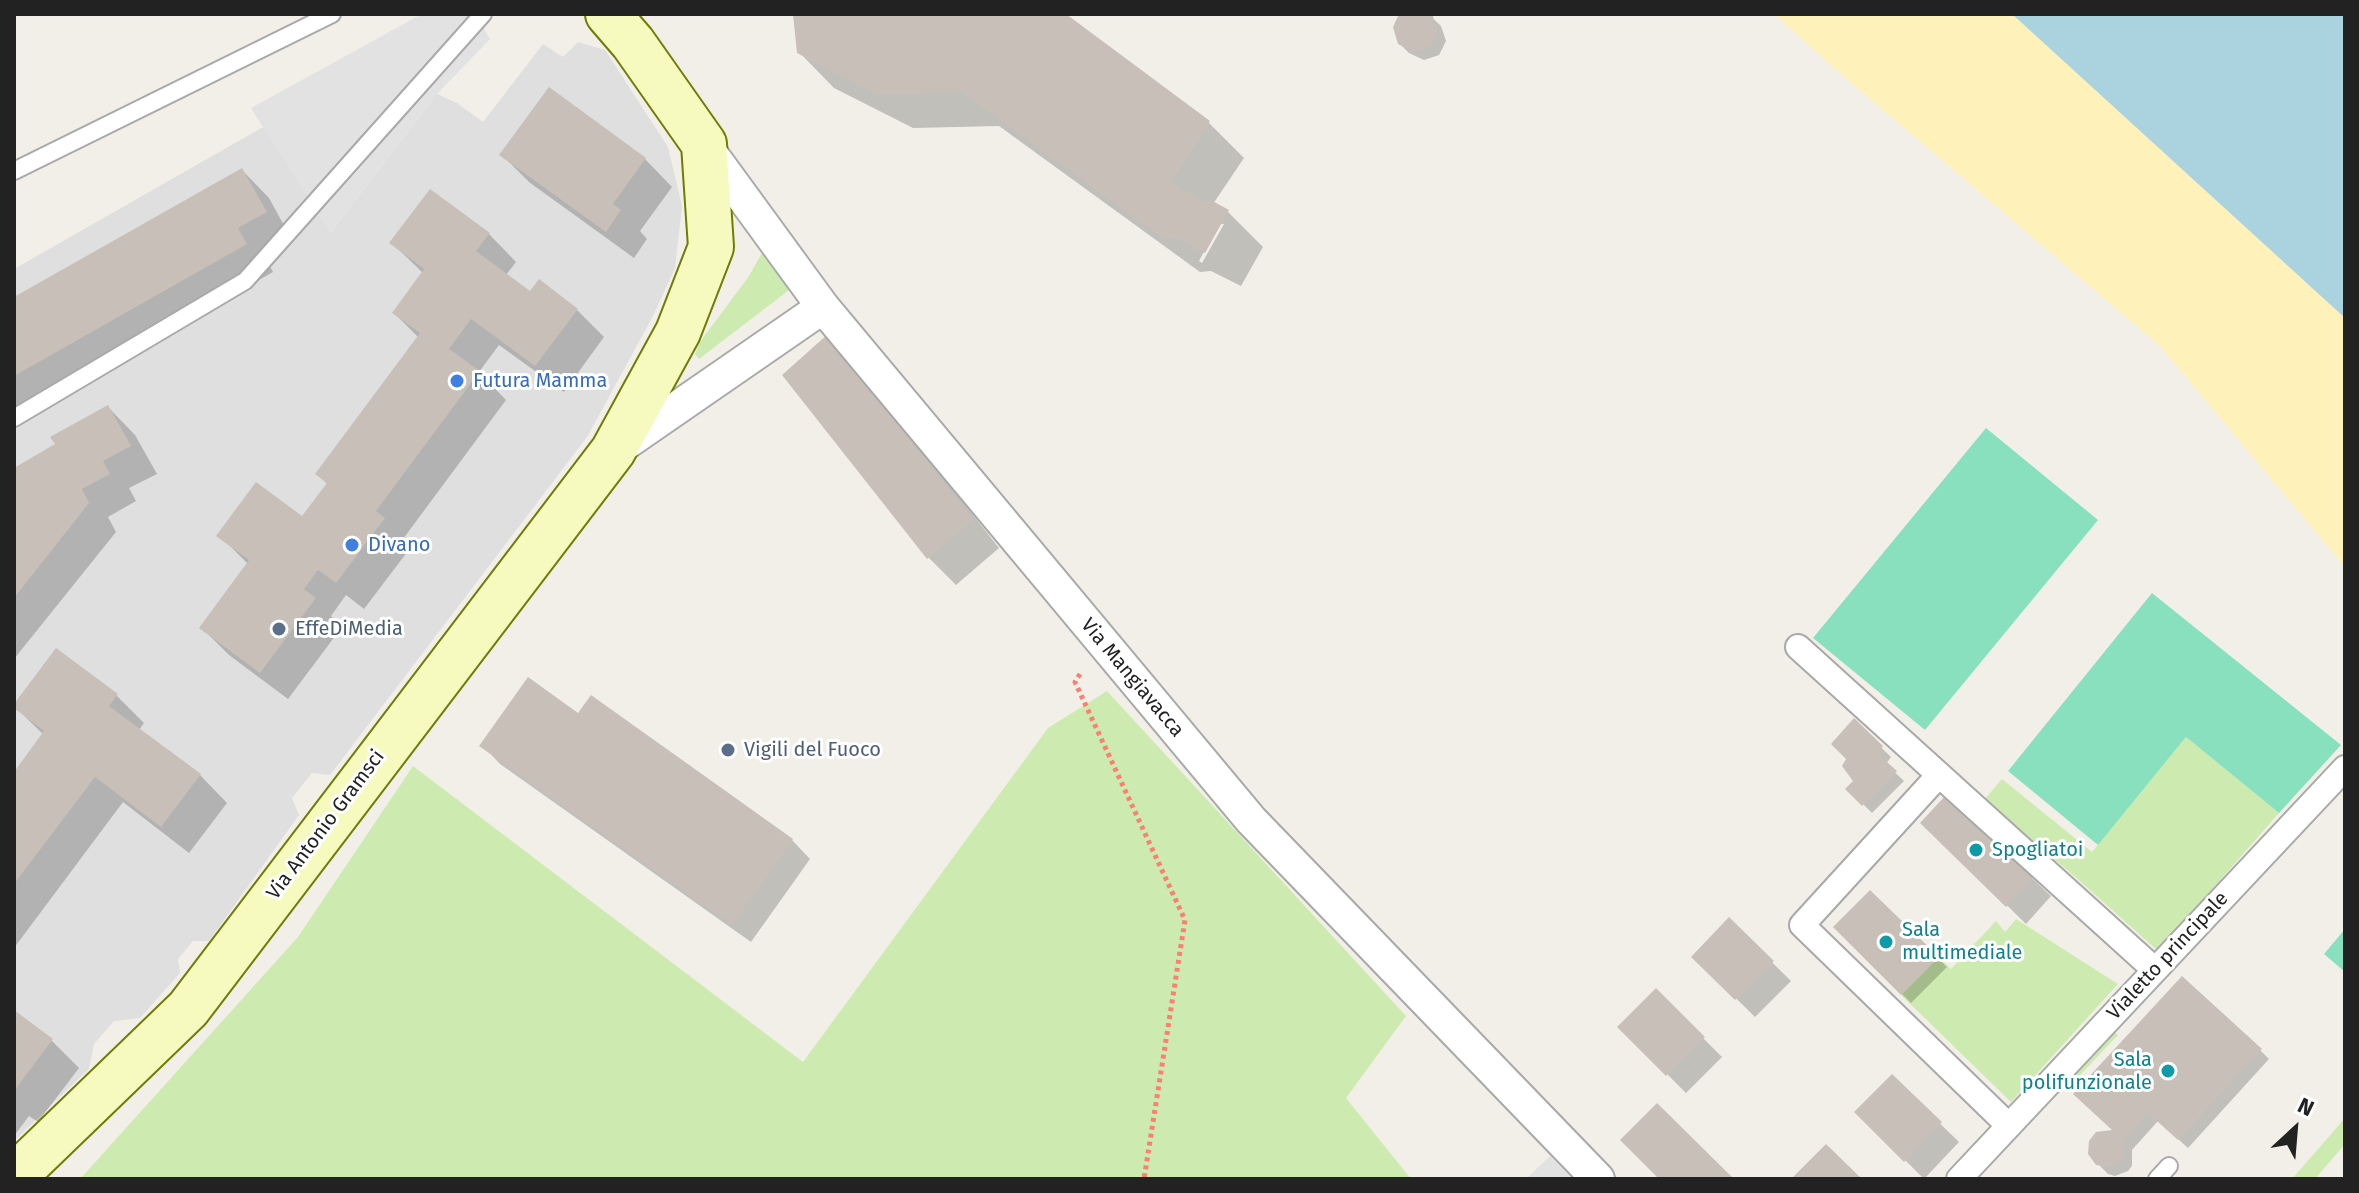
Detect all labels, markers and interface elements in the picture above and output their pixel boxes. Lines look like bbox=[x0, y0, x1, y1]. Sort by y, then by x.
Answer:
place label: Futura Mamma bbox=[473, 369, 607, 393]
marker: Futura Mamma bbox=[448, 372, 466, 390]
place label: Divano bbox=[368, 533, 430, 557]
marker: Divano bbox=[343, 536, 361, 554]
street label: Via Mangiavacca bbox=[1075, 614, 1189, 742]
place label: EffeDiMedia bbox=[295, 617, 403, 641]
marker: EffeDiMedia bbox=[270, 620, 288, 638]
place label: Vigili del Fuoco bbox=[744, 738, 881, 762]
marker: Vigili del Fuoco bbox=[719, 741, 737, 759]
street label: Via Antonio Gramsci bbox=[262, 745, 390, 905]
place label: Spogliatoi bbox=[1992, 838, 2083, 862]
marker: Spogliatoi bbox=[1967, 841, 1985, 859]
street label: Vialetto principale bbox=[2102, 887, 2234, 1025]
place label: Sala multimediale bbox=[1902, 918, 2022, 965]
marker: Sala multimediale bbox=[1877, 933, 1895, 951]
place label: Sala polifunzionale bbox=[2022, 1048, 2152, 1095]
marker: Sala polifunzionale bbox=[2159, 1062, 2177, 1080]
north arrow bbox=[2255, 1089, 2335, 1169]
text: N bbox=[2293, 1092, 2318, 1122]

